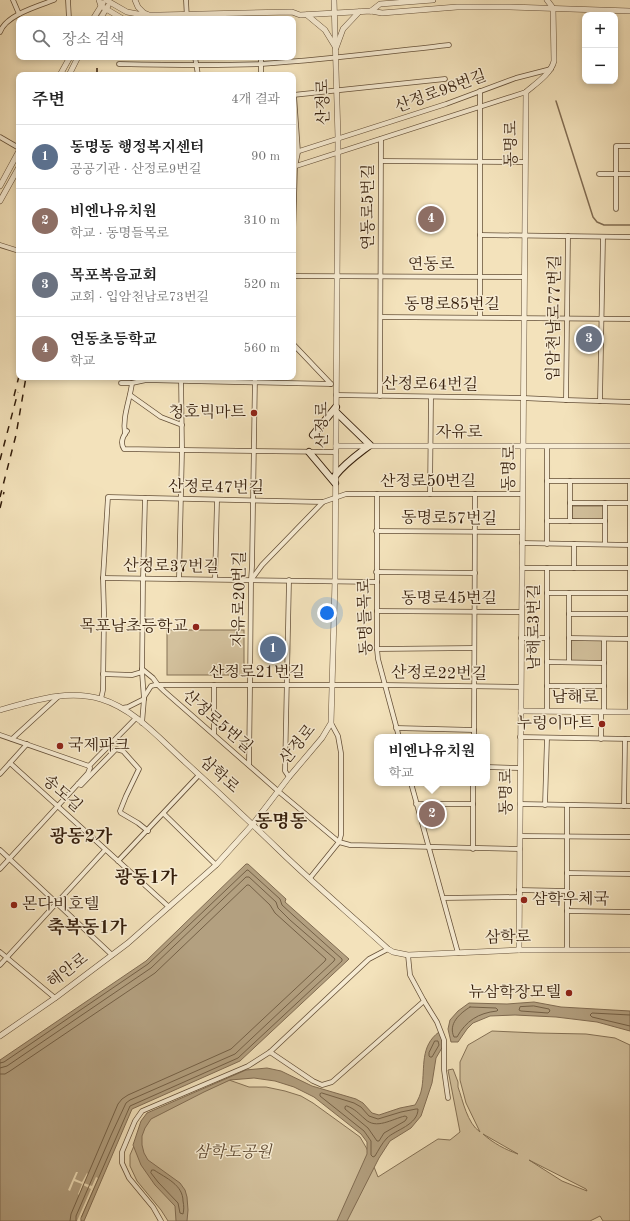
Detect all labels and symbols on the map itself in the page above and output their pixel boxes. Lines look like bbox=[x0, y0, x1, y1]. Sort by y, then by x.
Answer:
street label: 산정로98번길 bbox=[393, 67, 489, 116]
street label: 산정로 bbox=[315, 78, 332, 125]
street label: 동명로 bbox=[503, 120, 520, 167]
street label: 연동로5번길 bbox=[360, 164, 377, 250]
pin: 4 bbox=[418, 204, 444, 234]
street label: 입암천남로77번길 bbox=[545, 254, 564, 382]
street label: 연동로 bbox=[408, 256, 455, 273]
street label: 동명로85번길 bbox=[404, 296, 500, 313]
pin: 3 bbox=[576, 324, 602, 354]
street label: 산정로64번길 bbox=[382, 375, 478, 394]
street label: 산정로 bbox=[314, 401, 331, 448]
place label: 청호빅마트 bbox=[169, 403, 247, 421]
marker: 청호빅마트 bbox=[249, 408, 259, 418]
street label: 자유로 bbox=[436, 424, 483, 441]
street label: 동명로 bbox=[501, 444, 518, 491]
street label: 산정로50번길 bbox=[380, 473, 476, 490]
street label: 산정로47번길 bbox=[168, 478, 264, 497]
street label: 동명로57번길 bbox=[401, 509, 497, 528]
street label: 자유로20번길 bbox=[230, 551, 249, 647]
street label: 산정로37번길 bbox=[123, 557, 219, 576]
street label: 동명들목로 bbox=[355, 578, 375, 656]
street label: 남해로3번길 bbox=[526, 584, 543, 670]
street label: 동명로45번길 bbox=[401, 590, 497, 607]
your location bbox=[317, 603, 337, 623]
place label: 목포남초등학교 bbox=[80, 617, 188, 635]
marker: 목포남초등학교 bbox=[191, 622, 201, 632]
pin: 1 bbox=[260, 634, 286, 664]
street label: 산정로21번길 bbox=[209, 664, 305, 681]
street label: 산정로22번길 bbox=[391, 664, 487, 683]
street label: 산정로5번길 bbox=[179, 687, 256, 756]
street label: 남해로 bbox=[552, 689, 599, 706]
place label: 누렁이마트 bbox=[517, 715, 595, 732]
marker: 누렁이마트 bbox=[597, 719, 607, 729]
street label: 산정로 bbox=[276, 721, 319, 768]
place label: 국제파크 bbox=[68, 737, 130, 754]
marker: 국제파크 bbox=[55, 741, 65, 751]
street label: 삼학로 bbox=[196, 753, 243, 797]
street label: 동명로 bbox=[498, 768, 515, 815]
street label: 송도길 bbox=[39, 771, 86, 815]
pin: 2 bbox=[419, 799, 445, 829]
district label: 동명동 bbox=[255, 811, 308, 831]
district label: 광동2가 bbox=[50, 826, 113, 846]
district label: 광동1가 bbox=[115, 867, 178, 887]
place label: 삼학우체국 bbox=[532, 891, 610, 908]
place label: 몬다비호텔 bbox=[22, 895, 99, 913]
marker: 삼학우체국 bbox=[519, 895, 529, 905]
marker: 몬다비호텔 bbox=[9, 900, 19, 910]
district label: 축복동1가 bbox=[47, 917, 128, 937]
street label: 삼학로 bbox=[485, 929, 532, 946]
street label: 해안로 bbox=[44, 950, 92, 991]
place label: 뉴삼학장모텔 bbox=[468, 984, 561, 1001]
marker: 뉴삼학장모텔 bbox=[564, 988, 574, 998]
park label: 삼학도공원 bbox=[194, 1143, 273, 1161]

